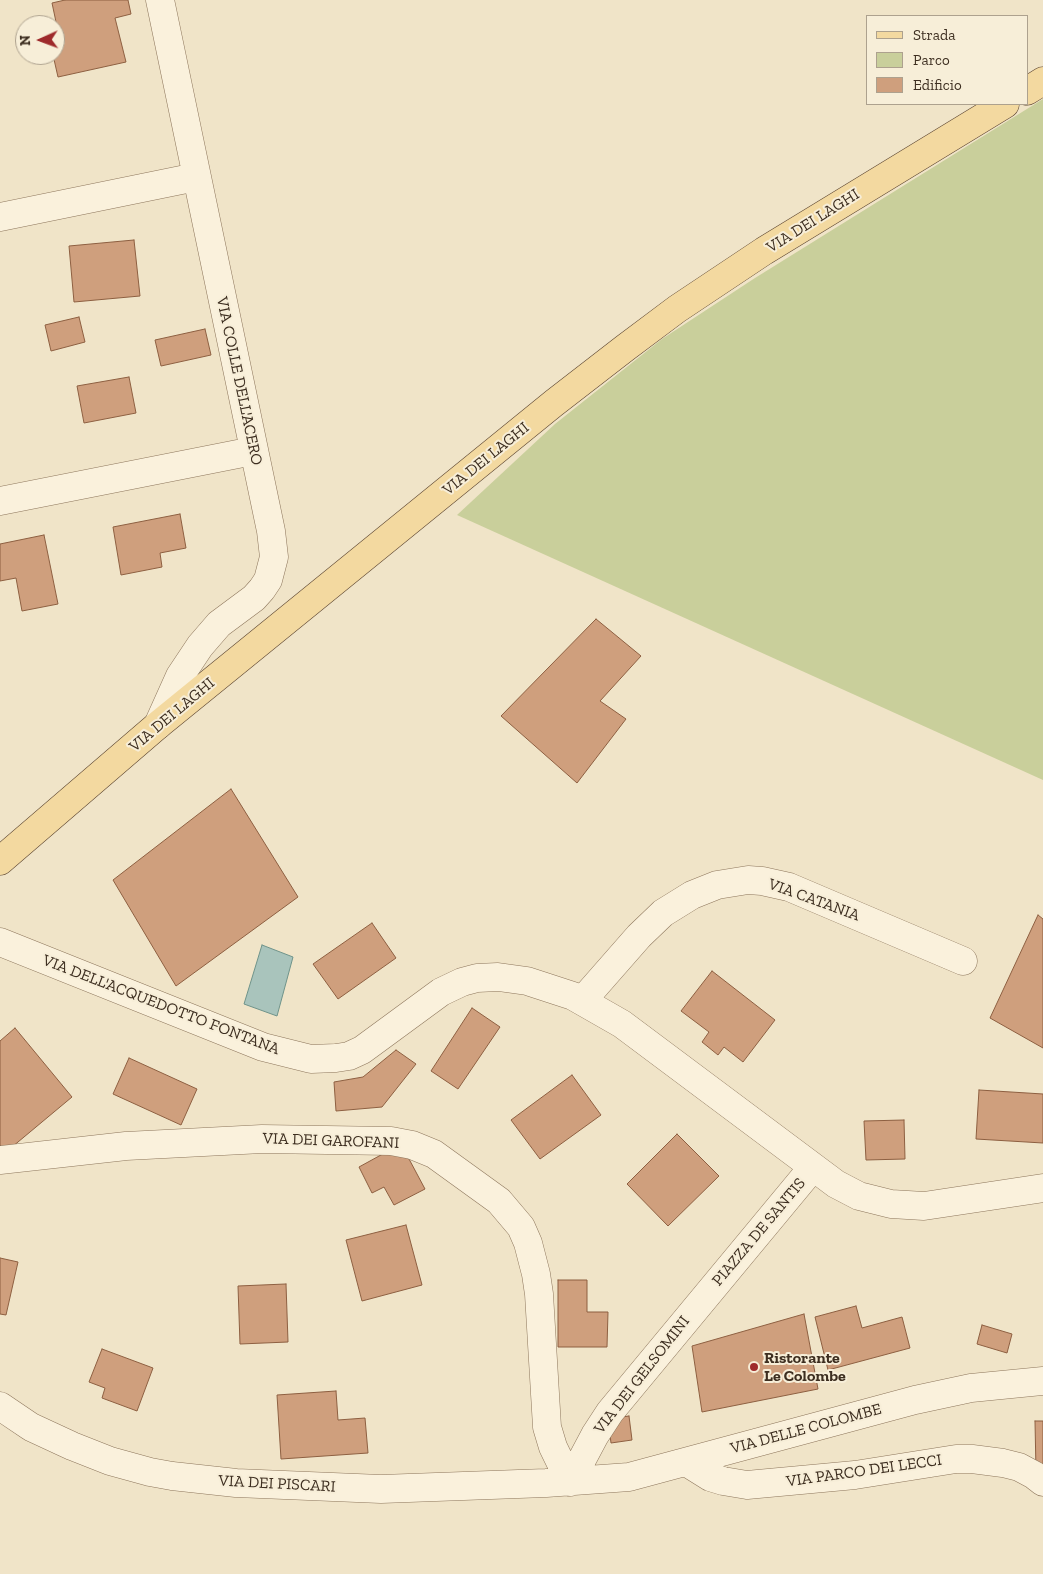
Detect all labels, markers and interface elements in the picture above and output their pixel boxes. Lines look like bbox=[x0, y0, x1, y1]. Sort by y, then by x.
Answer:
north arrow bbox=[15, 15, 65, 65]
legend bbox=[866, 15, 1028, 105]
text: Strada bbox=[913, 26, 956, 44]
text: N bbox=[17, 35, 34, 46]
text: Parco bbox=[913, 51, 950, 69]
text: Edificio bbox=[913, 76, 962, 94]
street label: VIA DEI LAGHI bbox=[763, 185, 863, 257]
street label: VIA COLLE DELL'ACERO bbox=[212, 295, 266, 467]
street label: VIA DEI LAGHI bbox=[439, 418, 533, 500]
street label: VIA DEI LAGHI bbox=[125, 674, 219, 756]
street label: VIA CATANIA bbox=[766, 875, 862, 925]
street label: VIA DELL'ACQUEDOTTO FONTANA bbox=[40, 951, 282, 1059]
street label: VIA DEI GAROFANI bbox=[262, 1129, 400, 1153]
street label: PIAZZA DE SANTIS bbox=[708, 1174, 810, 1290]
street label: VIA DEI GELSOMINI bbox=[590, 1312, 694, 1438]
place label: Ristorante Le Colombe bbox=[764, 1348, 846, 1386]
marker: Ristorante Le Colombe bbox=[748, 1361, 760, 1373]
street label: VIA DELLE COLOMBE bbox=[728, 1400, 884, 1458]
street label: VIA PARCO DEI LECCI bbox=[785, 1451, 943, 1491]
street label: VIA DEI PISCARI bbox=[218, 1471, 336, 1497]

